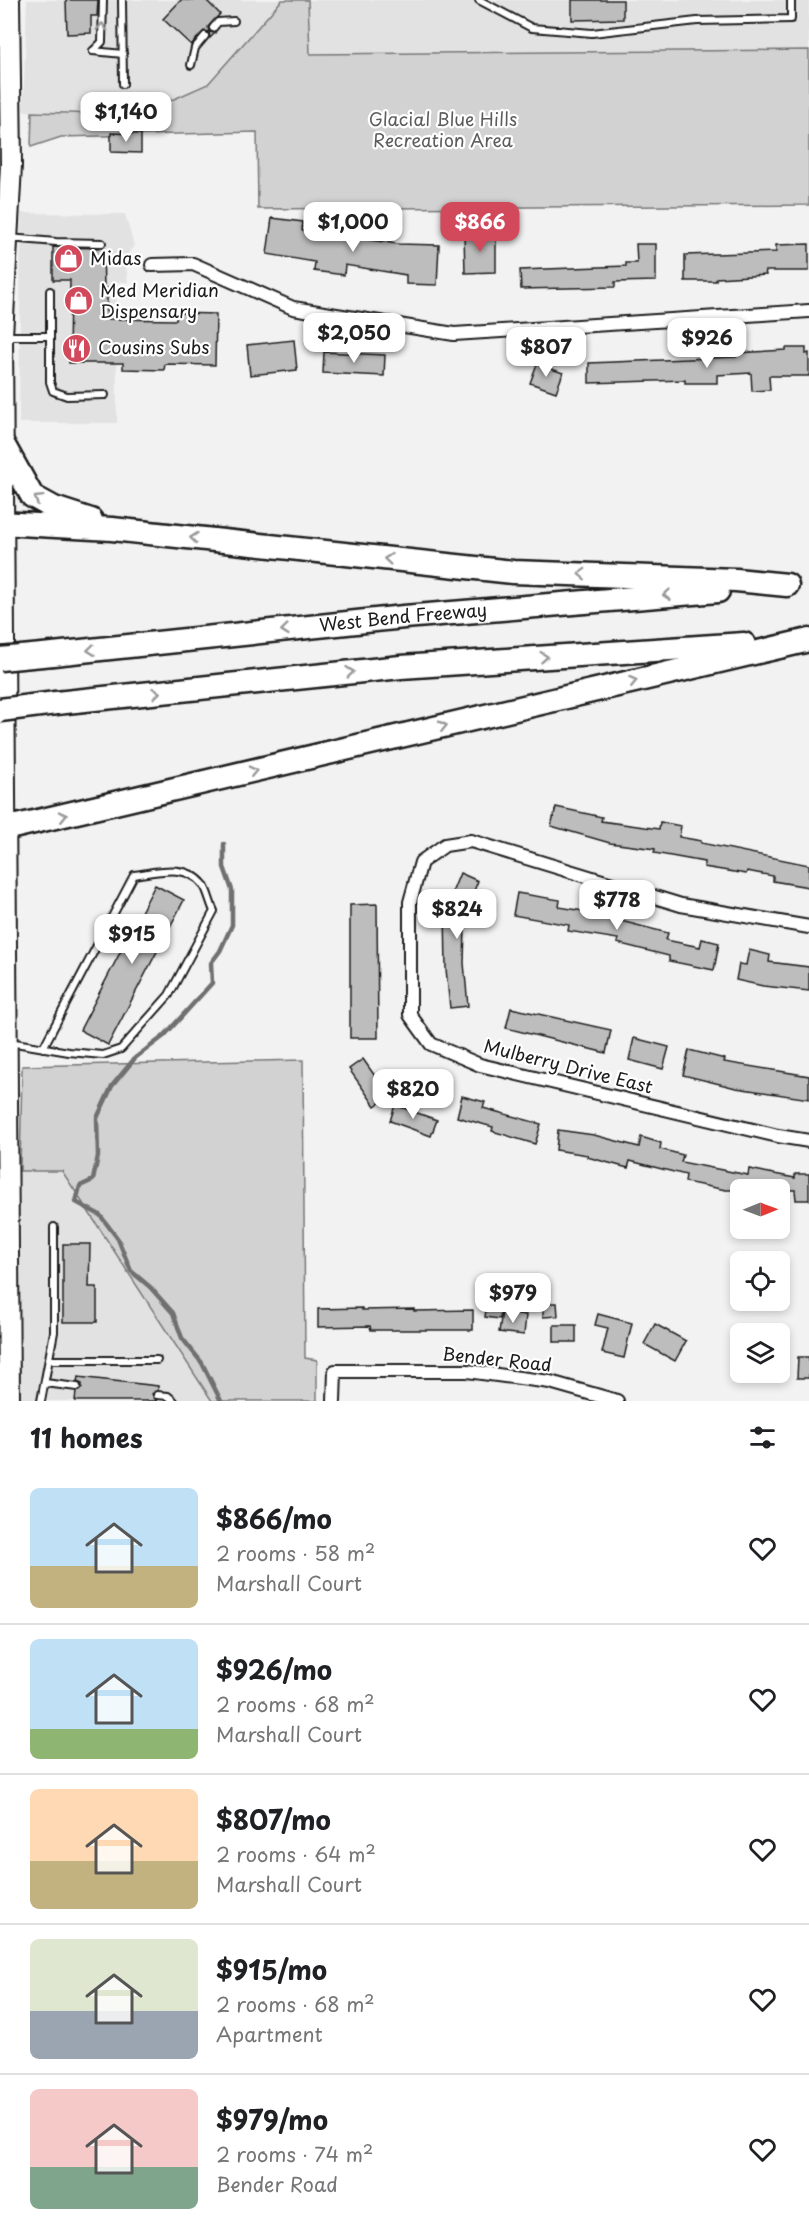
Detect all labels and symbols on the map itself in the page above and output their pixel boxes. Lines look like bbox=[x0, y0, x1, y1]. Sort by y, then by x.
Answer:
one-way arrow bbox=[96, 22, 109, 31]
pin: $1,140 bbox=[77, 92, 175, 143]
park label: Glacial Blue Hills Recreation Area bbox=[369, 105, 517, 153]
pin: $1,000 bbox=[304, 202, 402, 253]
pin: $866 bbox=[444, 202, 516, 253]
shop icon: Midas bbox=[53, 243, 85, 275]
place label: Midas bbox=[90, 244, 141, 271]
place label: Med Meridian Dispensary bbox=[100, 276, 219, 324]
shop icon: Med Meridian Dispensary bbox=[63, 285, 95, 317]
pin: $2,050 bbox=[305, 313, 403, 364]
pin: $926 bbox=[671, 318, 743, 369]
pin: $807 bbox=[510, 327, 582, 378]
restaurant icon: Cousins Subs bbox=[61, 332, 93, 364]
place label: Cousins Subs bbox=[98, 333, 209, 360]
one-way arrow bbox=[34, 495, 45, 506]
one-way arrow bbox=[190, 532, 199, 545]
one-way arrow bbox=[383, 553, 393, 566]
one-way arrow bbox=[578, 568, 587, 581]
one-way arrow bbox=[662, 588, 672, 601]
street label: West Bend Freeway bbox=[318, 595, 488, 638]
one-way arrow bbox=[280, 623, 289, 636]
one-way arrow bbox=[86, 643, 95, 656]
one-way arrow bbox=[539, 651, 548, 664]
one-way arrow bbox=[345, 666, 354, 679]
one-way arrow bbox=[627, 676, 637, 689]
one-way arrow bbox=[151, 687, 160, 699]
one-way arrow bbox=[438, 721, 448, 734]
one-way arrow bbox=[248, 765, 258, 778]
one-way arrow bbox=[58, 810, 68, 823]
pin: $778 bbox=[581, 880, 653, 931]
pin: $824 bbox=[421, 889, 493, 940]
pin: $915 bbox=[96, 914, 168, 965]
street label: Mulberry Drive East bbox=[481, 1031, 656, 1100]
pin: $820 bbox=[377, 1069, 449, 1120]
north arrow bbox=[730, 1179, 790, 1239]
pin: $979 bbox=[477, 1273, 549, 1324]
street label: Bender Road bbox=[441, 1339, 553, 1378]

